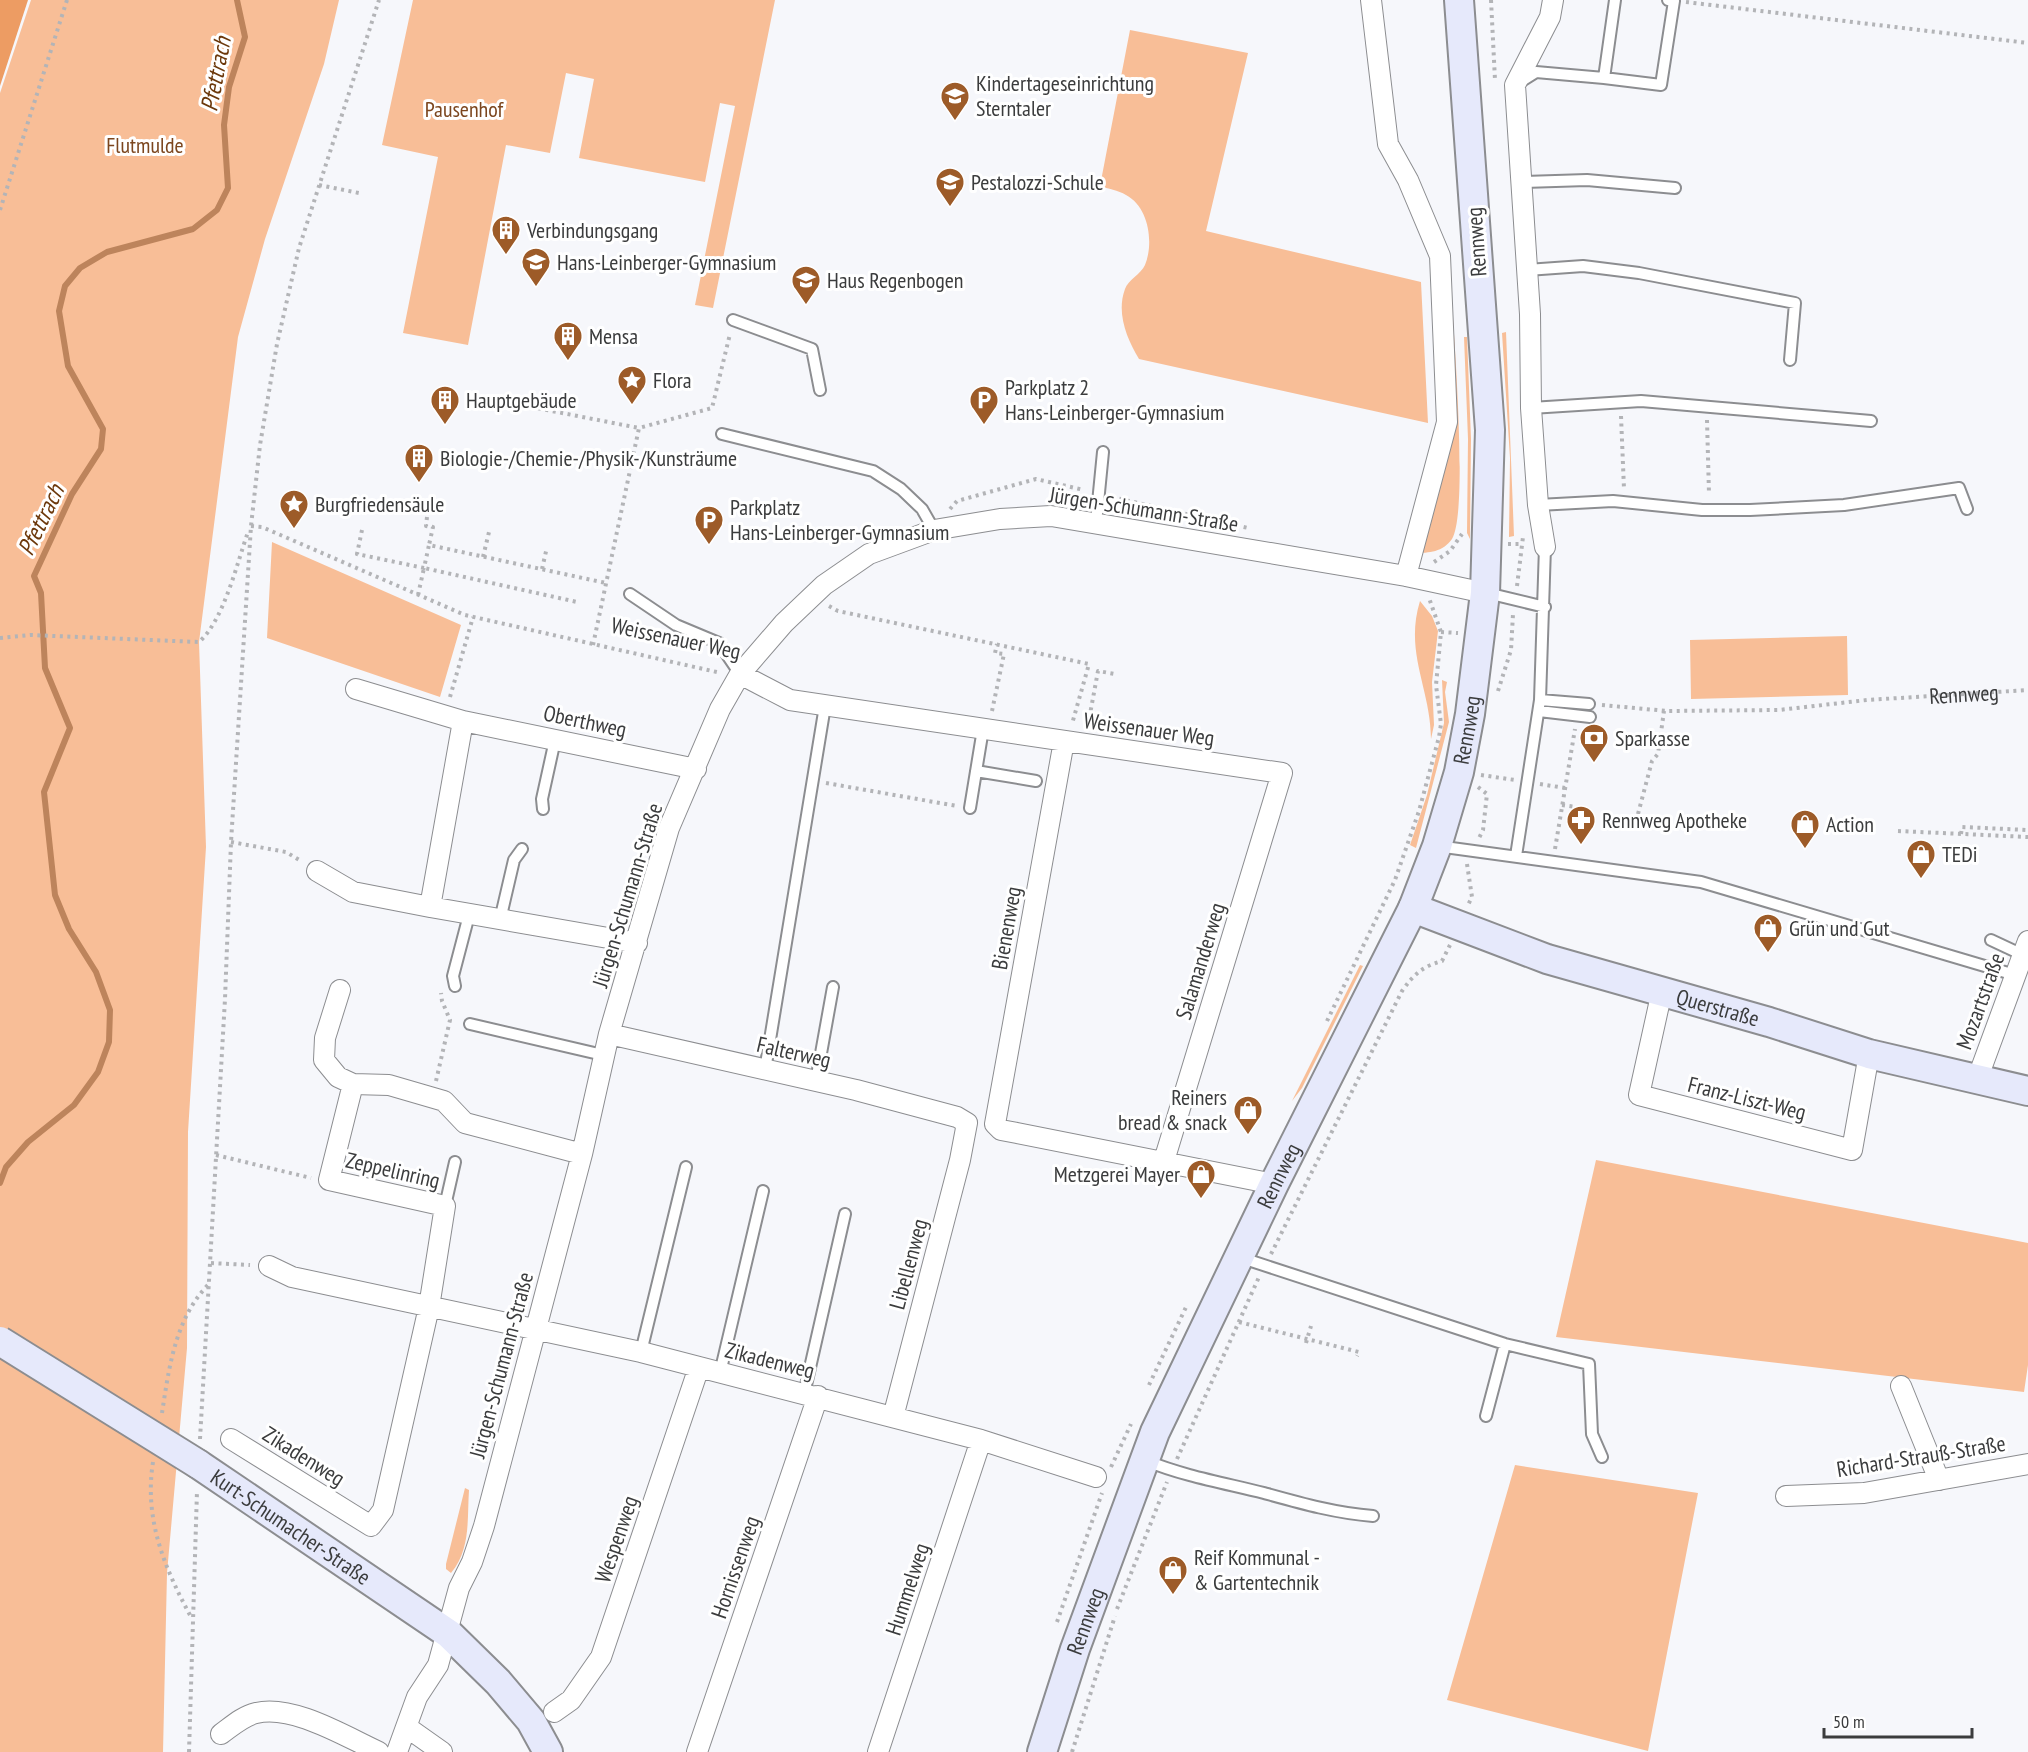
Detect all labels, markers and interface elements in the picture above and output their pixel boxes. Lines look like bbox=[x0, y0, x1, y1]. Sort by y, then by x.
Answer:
water label: Pfettrach bbox=[193, 33, 238, 114]
place label: Kindertageseinrichtung Sterntaler bbox=[976, 69, 1154, 122]
school or university icon: Kindertageseinrichtung Sterntaler bbox=[939, 80, 971, 122]
park label: Pausenhof bbox=[425, 95, 505, 123]
park label: Flutmulde bbox=[106, 131, 184, 159]
school or university icon: Pestalozzi-Schule bbox=[934, 166, 966, 208]
place label: Pestalozzi-Schule bbox=[971, 168, 1104, 196]
street label: Rennweg bbox=[1460, 206, 1492, 278]
building icon: Verbindungsgang bbox=[490, 214, 522, 256]
place label: Verbindungsgang bbox=[526, 216, 658, 244]
school or university icon: Hans-Leinberger-Gymnasium bbox=[520, 246, 552, 288]
place label: Hans-Leinberger-Gymnasium bbox=[557, 248, 776, 276]
school or university icon: Haus Regenbogen bbox=[790, 264, 822, 306]
place label: Haus Regenbogen bbox=[827, 266, 963, 294]
building icon: Mensa bbox=[552, 320, 584, 362]
place label: Mensa bbox=[589, 322, 638, 350]
place icon: Flora bbox=[616, 364, 648, 406]
place label: Flora bbox=[653, 366, 692, 394]
place label: Parkplatz 2 Hans-Leinberger-Gymnasium bbox=[1005, 373, 1224, 426]
building icon: Hauptgebäude bbox=[429, 384, 461, 426]
parking icon: Parkplatz 2 Hans-Leinberger-Gymnasium bbox=[968, 384, 1000, 426]
place label: Hauptgebäude bbox=[466, 386, 577, 414]
building icon: Biologie-/Chemie-/Physik-/Kunsträume bbox=[403, 442, 435, 484]
place label: Biologie-/Chemie-/Physik-/Kunsträume bbox=[440, 444, 737, 472]
water label: Pfettrach bbox=[10, 478, 72, 560]
street label: Jürgen-Schumann-Straße bbox=[1047, 480, 1240, 538]
place icon: Burgfriedensäule bbox=[278, 488, 310, 530]
place label: Burgfriedensäule bbox=[315, 490, 444, 518]
place label: Parkplatz Hans-Leinberger-Gymnasium bbox=[730, 493, 949, 546]
parking icon: Parkplatz Hans-Leinberger-Gymnasium bbox=[693, 504, 725, 546]
street label: Weissenauer Weg bbox=[609, 611, 743, 665]
street label: Rennweg bbox=[1928, 678, 1999, 710]
street label: Rennweg bbox=[1447, 694, 1486, 767]
street label: Oberthweg bbox=[541, 699, 629, 743]
street label: Weissenauer Weg bbox=[1082, 706, 1216, 752]
bank icon: Sparkasse bbox=[1578, 722, 1610, 764]
place label: Sparkasse bbox=[1615, 724, 1690, 752]
street label: Jürgen-Schumann-Straße bbox=[585, 800, 668, 991]
pharmacy icon: Rennweg Apotheke bbox=[1565, 804, 1597, 846]
place label: Rennweg Apotheke bbox=[1602, 806, 1747, 834]
shop icon: Action bbox=[1789, 808, 1821, 850]
place label: Action bbox=[1826, 810, 1874, 838]
shop icon: TEDi bbox=[1905, 838, 1937, 880]
place label: TEDi bbox=[1942, 840, 1978, 868]
street label: Bienenweg bbox=[985, 884, 1027, 972]
street label: Salamanderweg bbox=[1169, 899, 1231, 1023]
shop icon: Grün und Gut bbox=[1752, 912, 1784, 954]
place label: Grün und Gut bbox=[1789, 914, 1890, 942]
street label: Mozartstraße bbox=[1950, 949, 2010, 1053]
street label: Querstraße bbox=[1673, 982, 1763, 1033]
street label: Falterweg bbox=[754, 1030, 834, 1074]
street label: Franz-Liszt-Weg bbox=[1685, 1070, 1809, 1126]
place label: Reiners bread & snack bbox=[1118, 1083, 1227, 1136]
shop icon: Reiners bread & snack bbox=[1232, 1094, 1264, 1136]
street label: Rennweg bbox=[1250, 1138, 1306, 1213]
street label: Zeppelinring bbox=[343, 1146, 443, 1194]
shop icon: Metzgerei Mayer bbox=[1185, 1158, 1217, 1200]
place label: Metzgerei Mayer bbox=[1054, 1160, 1180, 1188]
street label: Libellenweg bbox=[882, 1216, 934, 1312]
street label: Jürgen-Schumann-Straße bbox=[463, 1269, 539, 1462]
street label: Zikadenweg bbox=[722, 1335, 818, 1385]
street label: Zikadenweg bbox=[258, 1420, 350, 1492]
street label: Richard-Strauß-Straße bbox=[1835, 1429, 2007, 1483]
street label: Kurt-Schumacher-Straße bbox=[205, 1463, 376, 1591]
street label: Wespenweg bbox=[588, 1492, 644, 1586]
street label: Hornissenweg bbox=[704, 1512, 766, 1622]
street label: Hummelweg bbox=[879, 1539, 935, 1639]
place label: Reif Kommunal - & Gartentechnik bbox=[1194, 1543, 1320, 1596]
shop icon: Reif Kommunal - & Gartentechnik bbox=[1157, 1554, 1189, 1596]
street label: Rennweg bbox=[1060, 1584, 1110, 1658]
scale bar bbox=[1824, 1701, 1972, 1739]
text: 50 m bbox=[1833, 1710, 1865, 1733]

